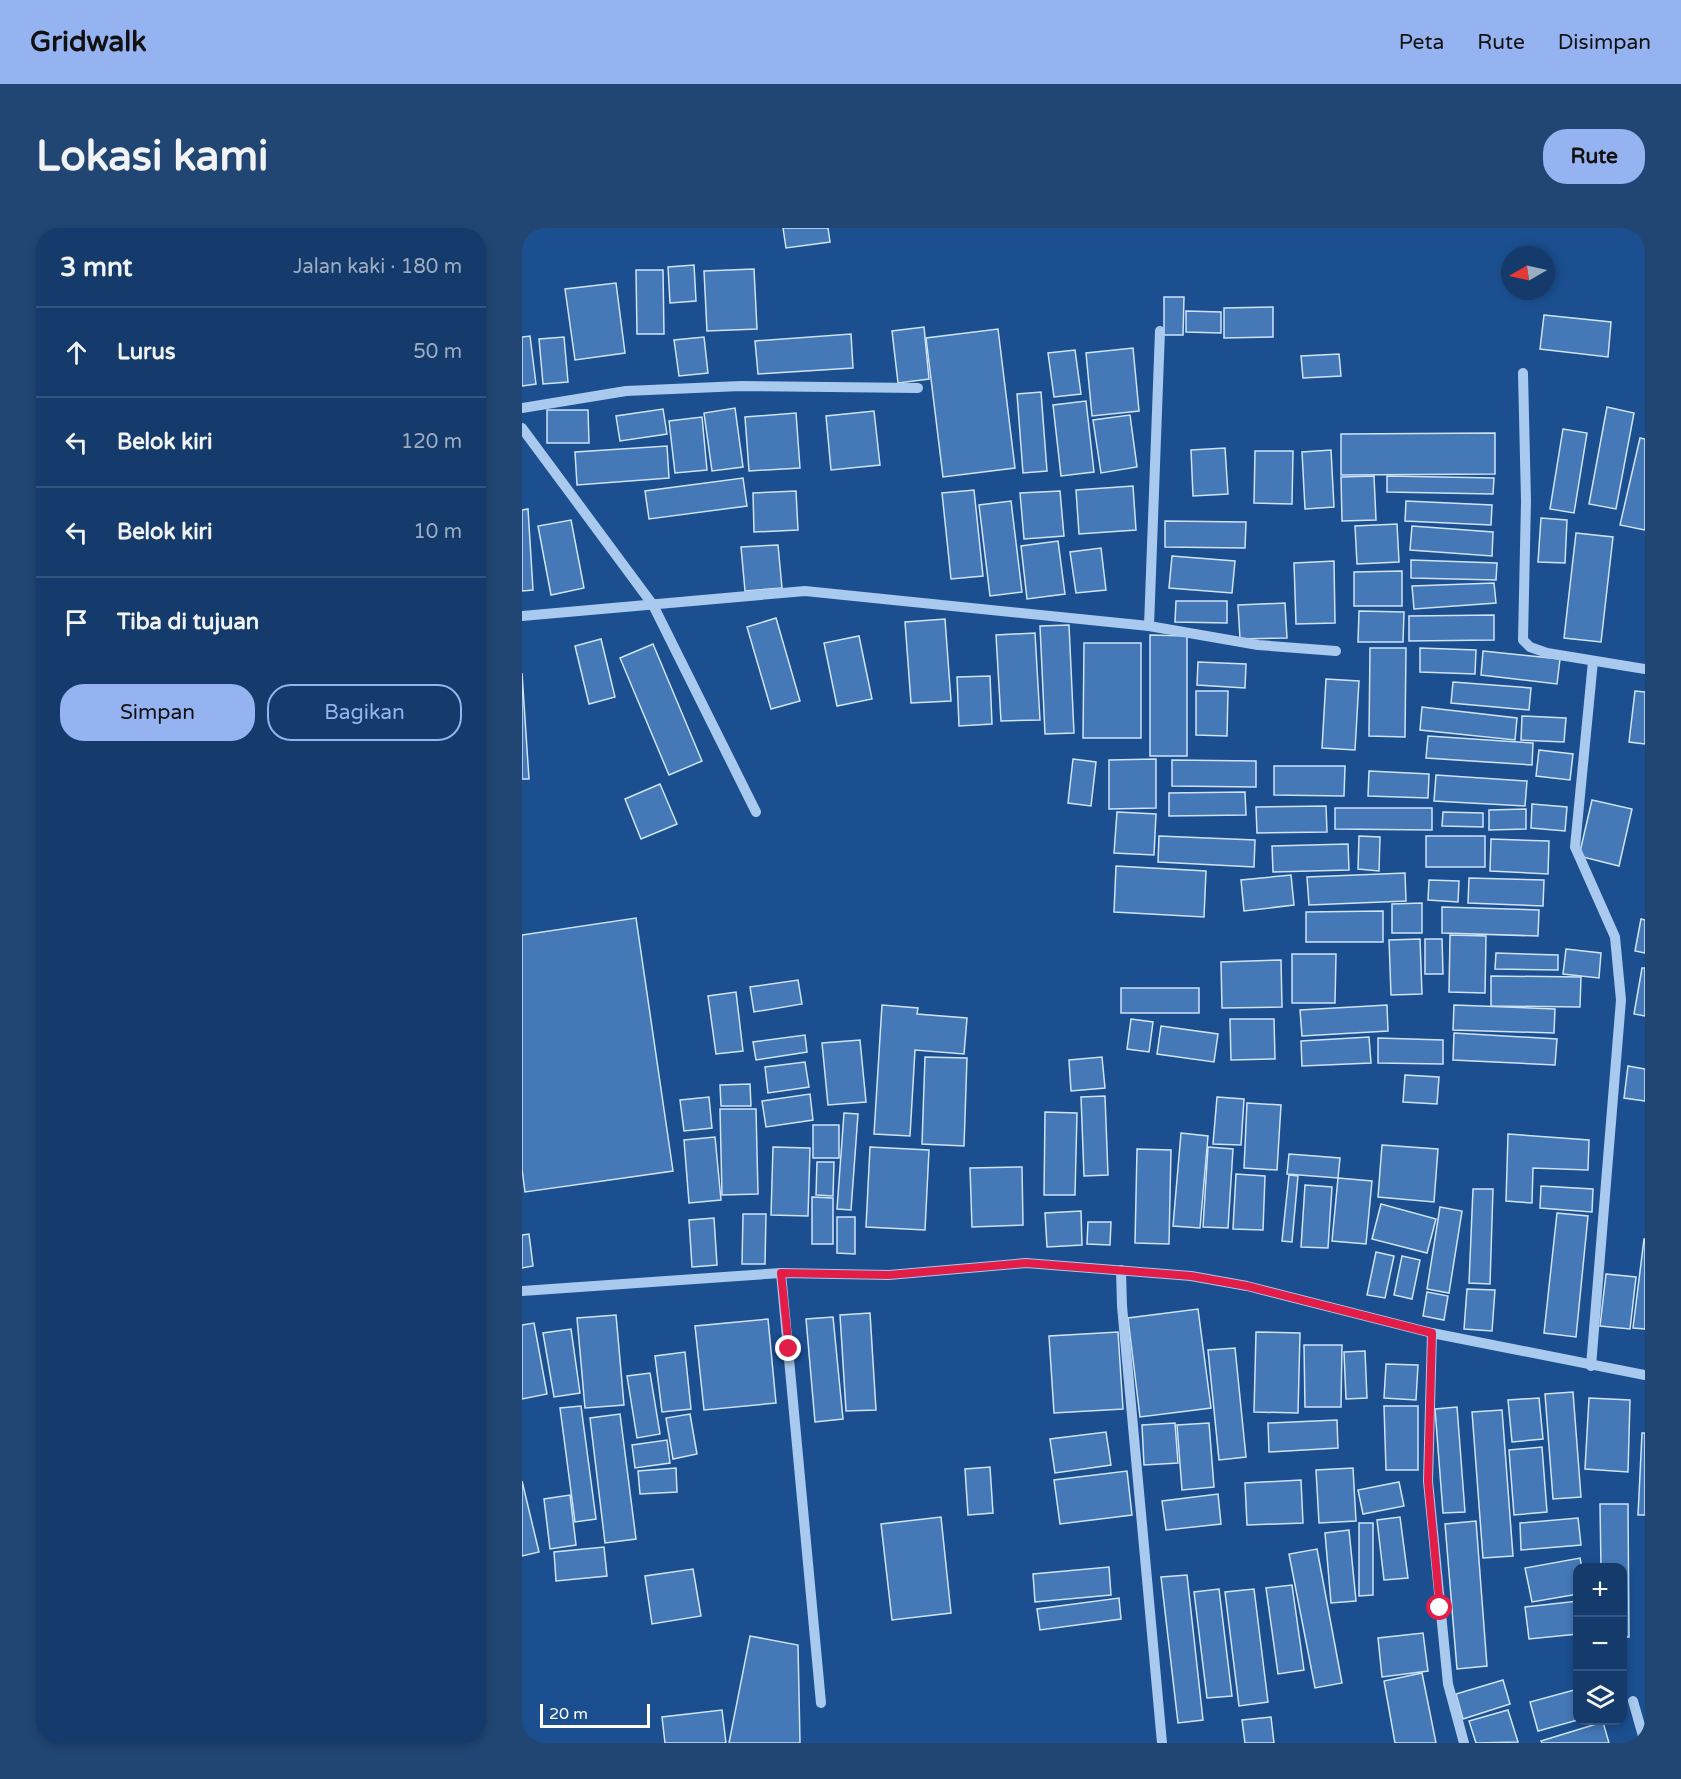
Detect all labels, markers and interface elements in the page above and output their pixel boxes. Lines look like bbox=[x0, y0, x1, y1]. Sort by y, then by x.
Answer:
text: Gridwalk bbox=[30, 25, 147, 59]
text: Peta bbox=[1399, 30, 1444, 55]
text: Rute bbox=[1477, 30, 1525, 55]
text: Disimpan bbox=[1558, 30, 1651, 55]
button: Rute bbox=[1543, 129, 1645, 184]
text: Lokasi kami bbox=[36, 131, 268, 182]
north arrow bbox=[1501, 246, 1555, 300]
text: 3 mnt bbox=[60, 252, 132, 283]
text: Jalan kaki · 180 m bbox=[293, 255, 462, 279]
icon: ahead bbox=[60, 336, 93, 369]
text: Lurus bbox=[117, 339, 175, 365]
text: 50 m bbox=[413, 340, 462, 364]
icon: left bbox=[60, 426, 93, 459]
text: Belok kiri bbox=[117, 429, 213, 455]
text: 120 m bbox=[401, 430, 462, 454]
icon: left bbox=[60, 516, 93, 549]
text: Belok kiri bbox=[117, 519, 213, 545]
text: 10 m bbox=[413, 520, 462, 544]
icon: arrive bbox=[60, 606, 93, 639]
text: Tiba di tujuan bbox=[117, 609, 259, 635]
button: Simpan bbox=[60, 684, 255, 741]
button: Bagikan bbox=[267, 684, 462, 741]
route end bbox=[775, 1335, 801, 1361]
map controls bbox=[1573, 1563, 1627, 1725]
button: + bbox=[1573, 1563, 1627, 1617]
route start bbox=[1426, 1594, 1452, 1620]
button: − bbox=[1573, 1617, 1627, 1671]
button: layers bbox=[1573, 1671, 1627, 1725]
scale bar bbox=[540, 1701, 650, 1728]
text: 20 m bbox=[549, 1704, 588, 1724]

